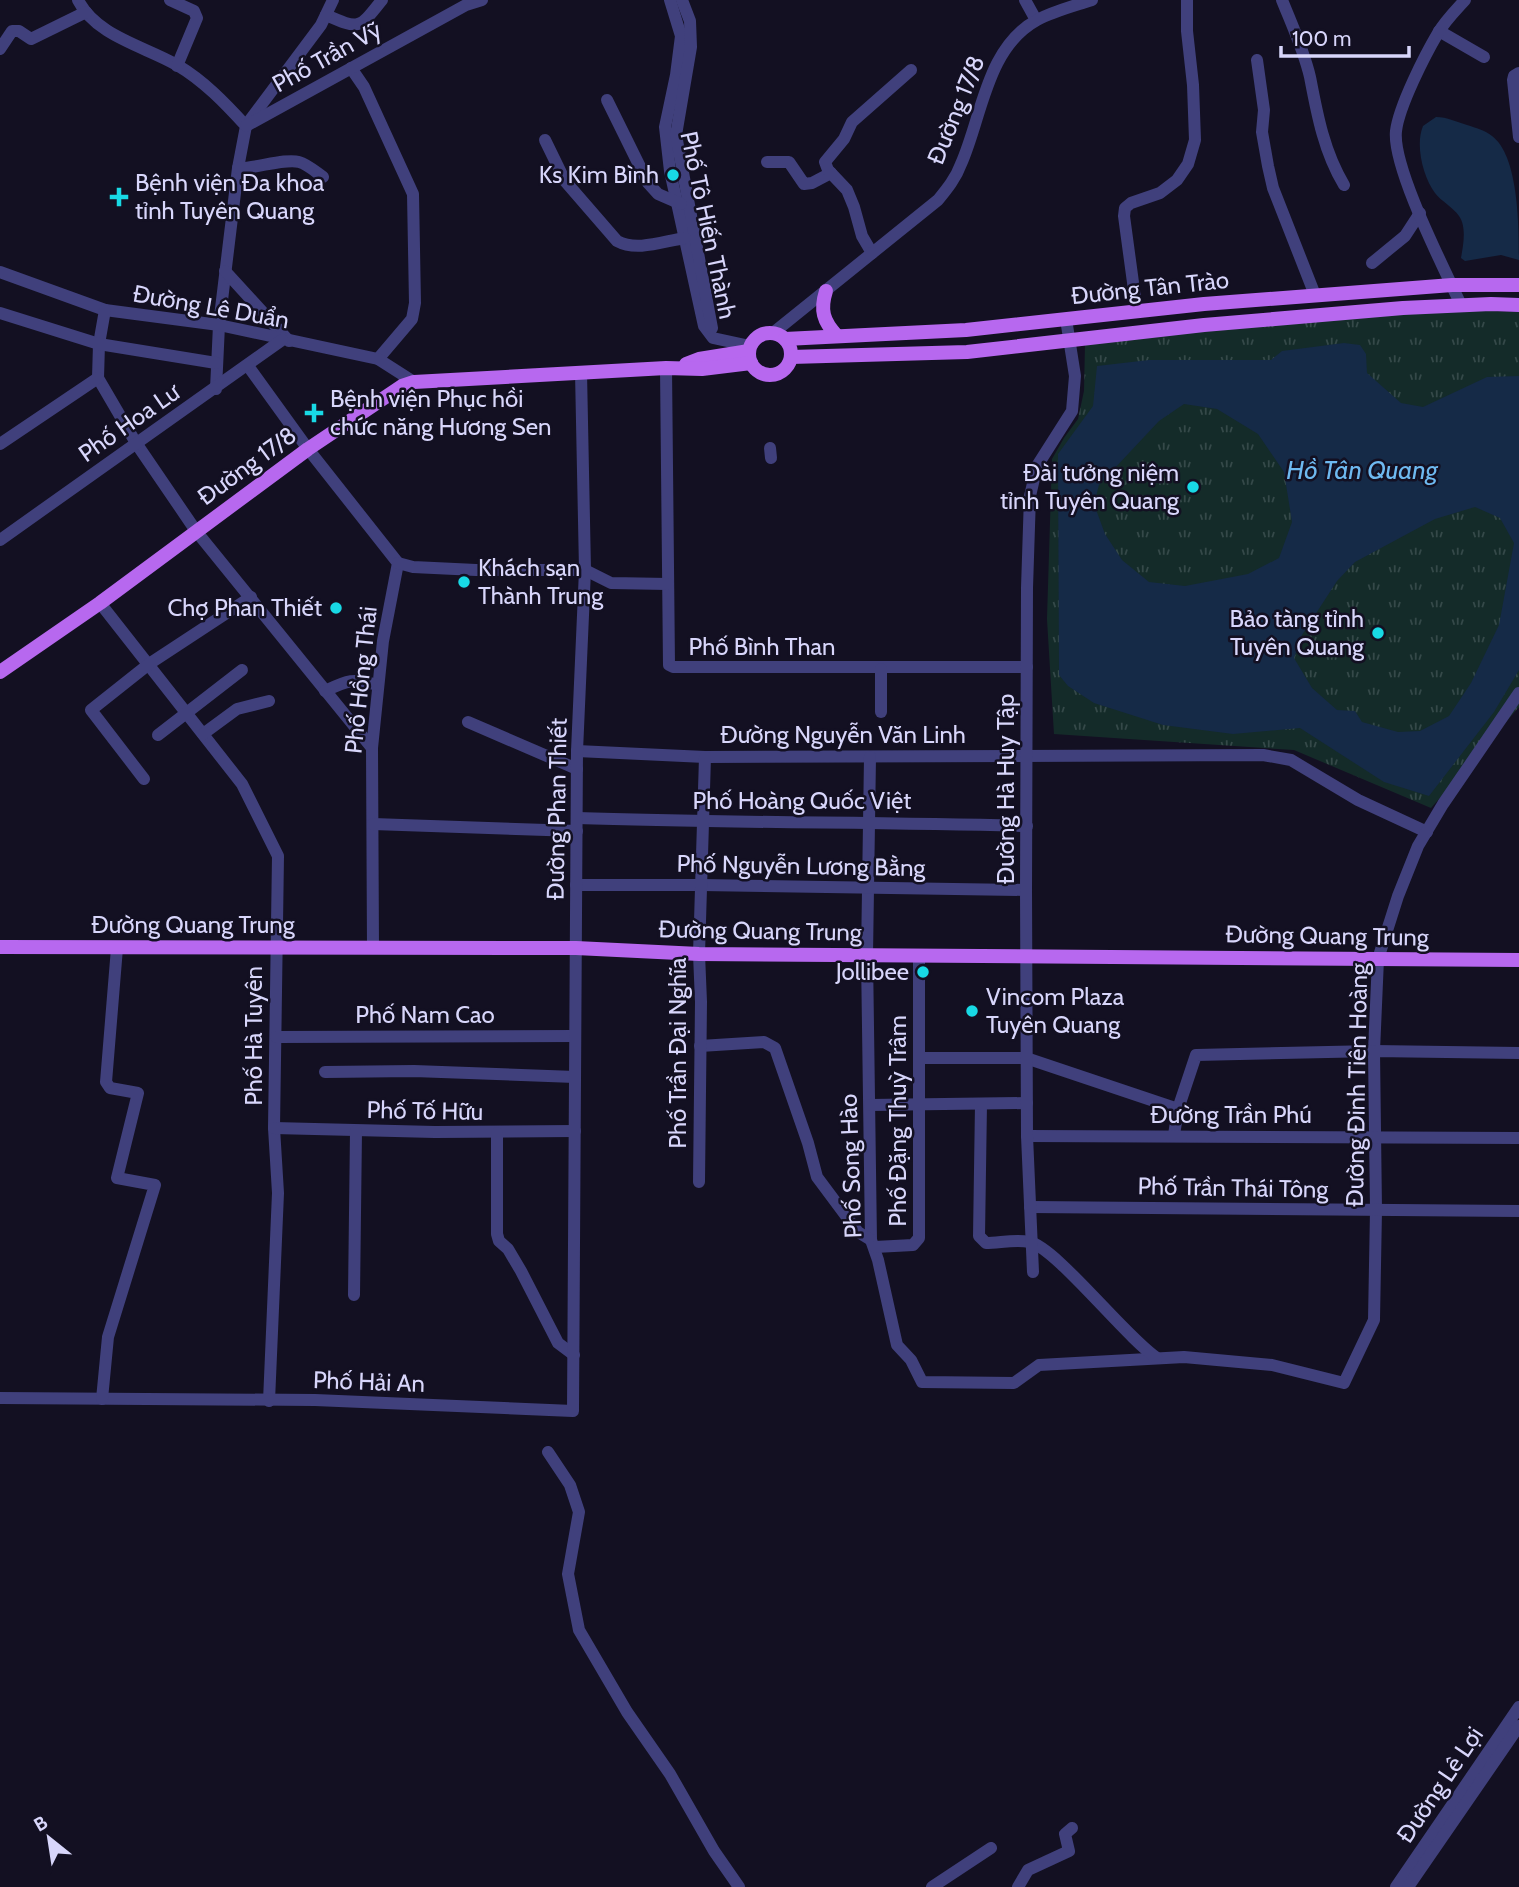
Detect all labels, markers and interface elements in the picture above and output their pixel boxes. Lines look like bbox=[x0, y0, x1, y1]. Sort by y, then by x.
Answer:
scale bar bbox=[1281, 14, 1409, 58]
street label: Phố Trần Vỹ bbox=[267, 15, 386, 98]
text: 100 m bbox=[1292, 26, 1351, 51]
street label: Đường 17/8 bbox=[921, 51, 990, 169]
street label: Phố Tô Hiến Thành bbox=[674, 128, 743, 321]
place label: Ks Kim Bình bbox=[539, 160, 659, 189]
marker: Ks Kim Bình bbox=[665, 167, 681, 183]
place label: Bệnh viện Đa khoa tỉnh Tuyên Quang bbox=[135, 168, 325, 225]
marker: Bệnh viện Đa khoa tỉnh Tuyên Quang bbox=[109, 187, 129, 207]
street label: Đường Tân Trào bbox=[1070, 265, 1230, 310]
street label: Đường Lê Duẩn bbox=[131, 278, 292, 335]
street label: Phố Hoa Lư bbox=[73, 377, 186, 468]
place label: Bệnh viện Phục hồi chức năng Hương Sen bbox=[330, 384, 551, 441]
marker: Bệnh viện Phục hồi chức năng Hương Sen bbox=[304, 403, 324, 423]
street label: Đường 17/8 bbox=[192, 420, 302, 511]
water label: Hồ Tân Quang bbox=[1286, 454, 1439, 486]
place label: Đài tưởng niệm tỉnh Tuyên Quang bbox=[1000, 458, 1180, 515]
marker: Đài tưởng niệm tỉnh Tuyên Quang bbox=[1185, 479, 1201, 495]
place label: Khách sạn Thành Trung bbox=[478, 553, 604, 610]
marker: Khách sạn Thành Trung bbox=[456, 574, 472, 590]
place label: Chợ Phan Thiết bbox=[168, 593, 322, 622]
marker: Chợ Phan Thiết bbox=[328, 600, 344, 616]
place label: Bảo tàng tỉnh Tuyên Quang bbox=[1230, 604, 1365, 661]
street label: Phố Hồng Thái bbox=[338, 605, 383, 755]
marker: Bảo tàng tỉnh Tuyên Quang bbox=[1370, 625, 1386, 641]
street label: Phố Bình Than bbox=[689, 632, 835, 661]
street label: Đường Hà Huy Tập bbox=[991, 694, 1020, 884]
street label: Đường Phan Thiết bbox=[540, 718, 573, 900]
street label: Đường Nguyễn Văn Linh bbox=[720, 720, 966, 749]
street label: Phố Hoàng Quốc Việt bbox=[693, 786, 911, 815]
street label: Phố Nguyễn Lương Bằng bbox=[676, 849, 927, 882]
street label: Đường Quang Trung bbox=[91, 910, 296, 939]
street label: Đường Quang Trung bbox=[658, 914, 863, 947]
street label: Đường Quang Trung bbox=[1225, 919, 1430, 952]
street label: Phố Trần Đại Nghĩa bbox=[663, 957, 692, 1149]
place label: Jollibee bbox=[835, 957, 909, 986]
street label: Đường Đinh Tiên Hoàng bbox=[1340, 962, 1373, 1207]
marker: Jollibee bbox=[915, 964, 931, 980]
street label: Phố Hà Tuyên bbox=[239, 966, 268, 1106]
place label: Vincom Plaza Tuyên Quang bbox=[986, 982, 1125, 1039]
street label: Phố Nam Cao bbox=[355, 1000, 495, 1029]
marker: Vincom Plaza Tuyên Quang bbox=[964, 1003, 980, 1019]
street label: Phố Đặng Thuỳ Trâm bbox=[883, 1015, 912, 1227]
street label: Phố Song Hào bbox=[833, 1093, 868, 1239]
street label: Phố Tố Hữu bbox=[366, 1095, 484, 1126]
street label: Đường Trần Phú bbox=[1150, 1100, 1312, 1129]
street label: Phố Trần Thái Tông bbox=[1137, 1171, 1330, 1204]
street label: Phố Hải An bbox=[312, 1365, 426, 1398]
street label: Đường Lê Lợi bbox=[1390, 1721, 1489, 1848]
north arrow bbox=[14, 1803, 84, 1873]
text: B bbox=[30, 1811, 52, 1837]

